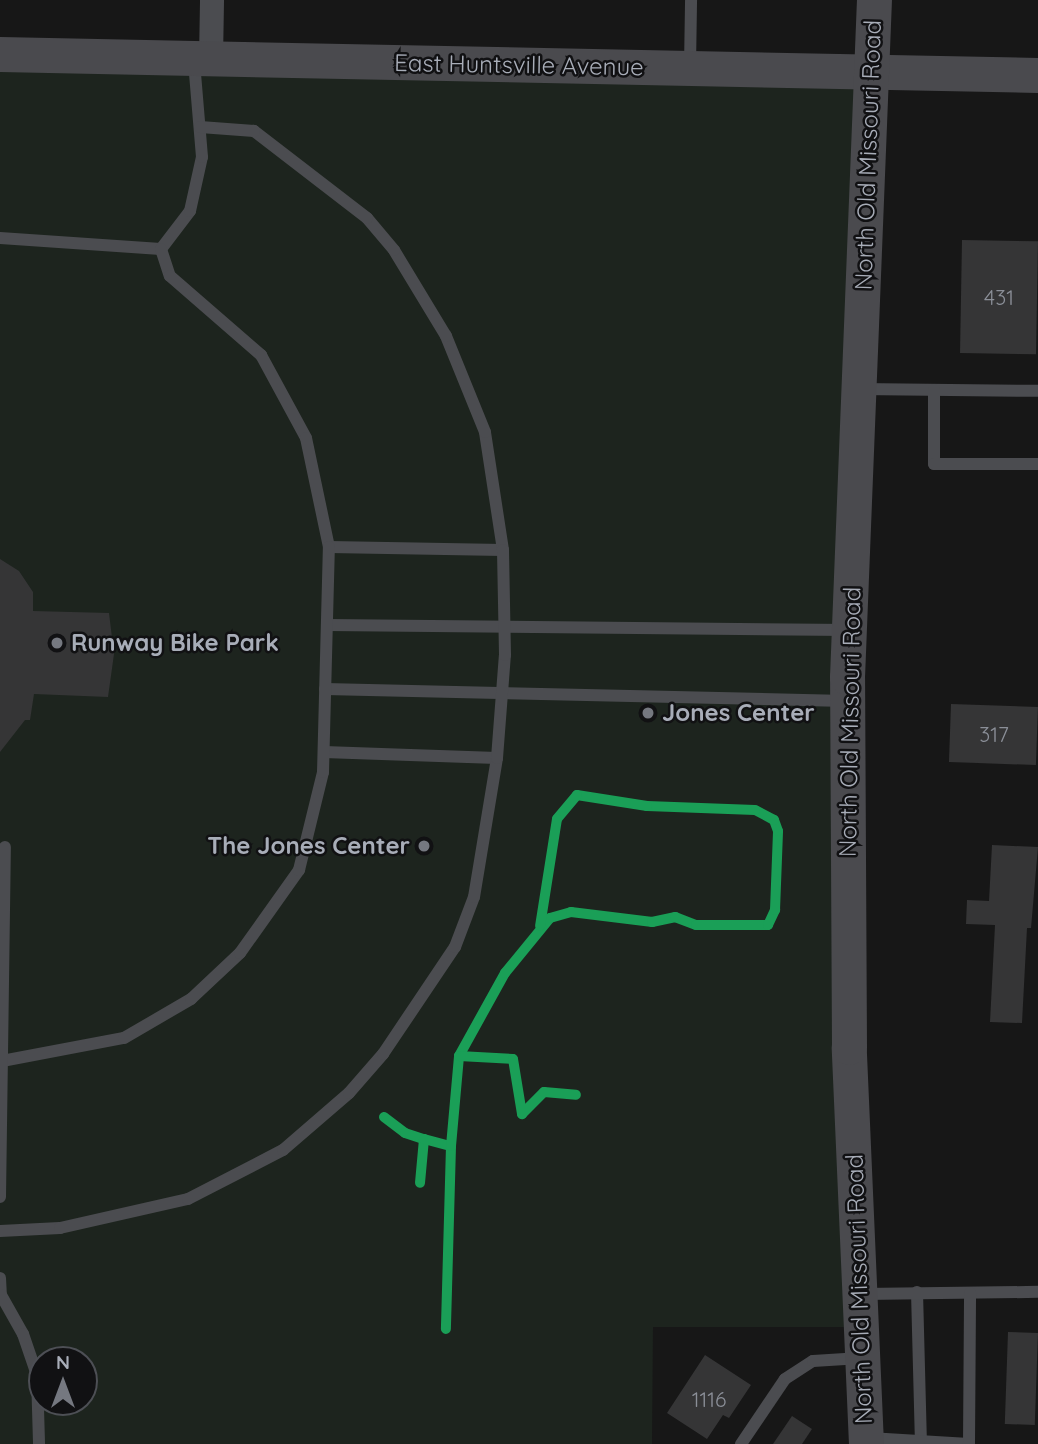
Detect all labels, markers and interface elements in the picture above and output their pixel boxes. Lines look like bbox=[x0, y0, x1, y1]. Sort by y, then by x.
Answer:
street label: North Old Missouri Road bbox=[849, 19, 887, 291]
street label: East Huntsville Avenue bbox=[394, 48, 644, 82]
house number: 431 bbox=[984, 284, 1014, 310]
street label: North Old Missouri Road bbox=[833, 587, 867, 857]
place label: Runway Bike Park bbox=[71, 629, 279, 657]
marker: Runway Bike Park bbox=[49, 635, 65, 651]
place label: Jones Center bbox=[662, 699, 815, 727]
marker: Jones Center bbox=[640, 705, 656, 721]
house number: 317 bbox=[979, 721, 1009, 747]
place label: The Jones Center bbox=[207, 832, 410, 860]
marker: The Jones Center bbox=[416, 838, 432, 854]
street label: North Old Missouri Road bbox=[840, 1153, 878, 1425]
north arrow bbox=[28, 1346, 98, 1416]
text: N bbox=[56, 1350, 70, 1374]
house number: 1116 bbox=[692, 1386, 726, 1412]

